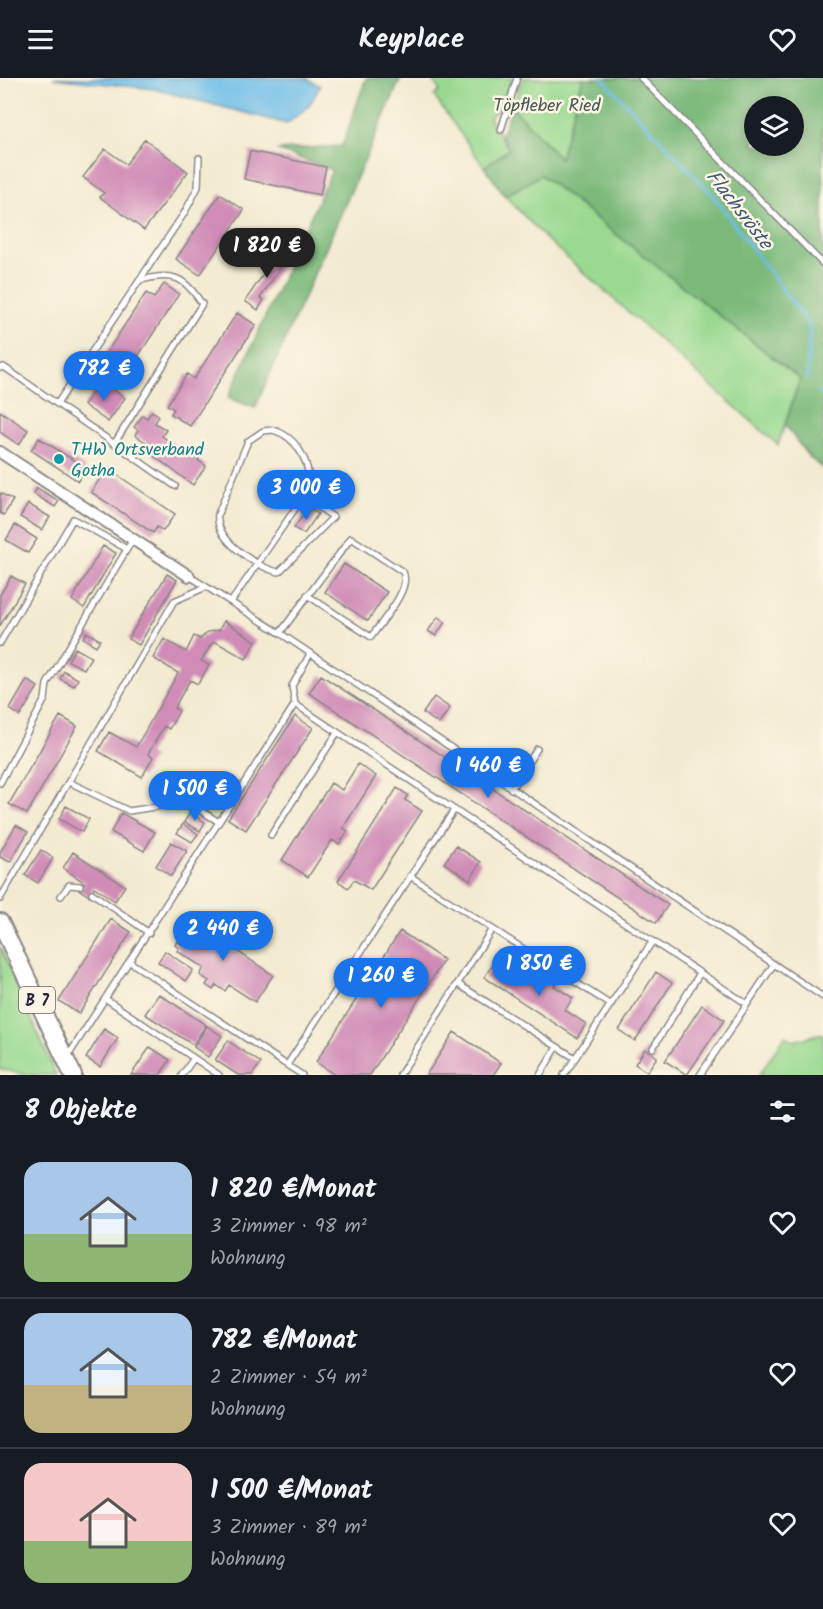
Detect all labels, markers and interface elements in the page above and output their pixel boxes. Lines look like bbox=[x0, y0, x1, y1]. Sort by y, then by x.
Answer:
text: Keyplace bbox=[359, 18, 464, 61]
icon: menu bbox=[24, 23, 57, 56]
icon: heart bbox=[766, 23, 799, 56]
park label: Töpfleber Ried bbox=[494, 92, 601, 121]
map controls bbox=[744, 96, 804, 156]
button: layers bbox=[744, 96, 804, 156]
water label: Flachsröste bbox=[697, 163, 781, 259]
pin: 1 820 € bbox=[212, 228, 322, 279]
text: 1 820 € bbox=[233, 231, 301, 263]
pin: 782 € bbox=[62, 351, 146, 402]
text: 782 € bbox=[77, 354, 131, 386]
place label: THW Ortsverband Gotha bbox=[71, 436, 205, 486]
marker: THW Ortsverband Gotha bbox=[52, 452, 66, 466]
pin: 3 000 € bbox=[251, 470, 361, 521]
text: 3 000 € bbox=[271, 473, 341, 505]
pin: 1 460 € bbox=[433, 748, 543, 799]
text: 1 460 € bbox=[455, 751, 521, 783]
pin: 1 500 € bbox=[140, 771, 250, 822]
text: 1 500 € bbox=[163, 774, 227, 806]
pin: 2 440 € bbox=[168, 911, 278, 962]
text: 2 440 € bbox=[187, 914, 259, 946]
pin: 1 850 € bbox=[484, 946, 594, 997]
text: 1 850 € bbox=[506, 949, 572, 981]
pin: 1 260 € bbox=[326, 958, 436, 1009]
text: 1 260 € bbox=[348, 961, 414, 993]
road number: B 7 bbox=[19, 987, 55, 1013]
text: 8 Objekte bbox=[24, 1090, 137, 1132]
icon: filters bbox=[766, 1095, 799, 1128]
text: 1 820 €/Monat bbox=[210, 1169, 376, 1211]
icon: home bbox=[72, 1186, 144, 1258]
icon: heart bbox=[766, 1206, 799, 1239]
text: 3 Zimmer · 98 m² bbox=[210, 1211, 367, 1243]
text: Wohnung bbox=[210, 1243, 286, 1275]
text: 782 €/Monat bbox=[210, 1320, 358, 1362]
icon: home bbox=[72, 1337, 144, 1409]
icon: heart bbox=[766, 1357, 799, 1390]
text: 2 Zimmer · 54 m² bbox=[210, 1362, 367, 1394]
text: Wohnung bbox=[210, 1394, 286, 1426]
text: 1 500 €/Monat bbox=[210, 1470, 372, 1512]
icon: home bbox=[72, 1487, 144, 1559]
icon: heart bbox=[766, 1507, 799, 1540]
text: 3 Zimmer · 89 m² bbox=[210, 1512, 367, 1544]
text: Wohnung bbox=[210, 1544, 286, 1576]

